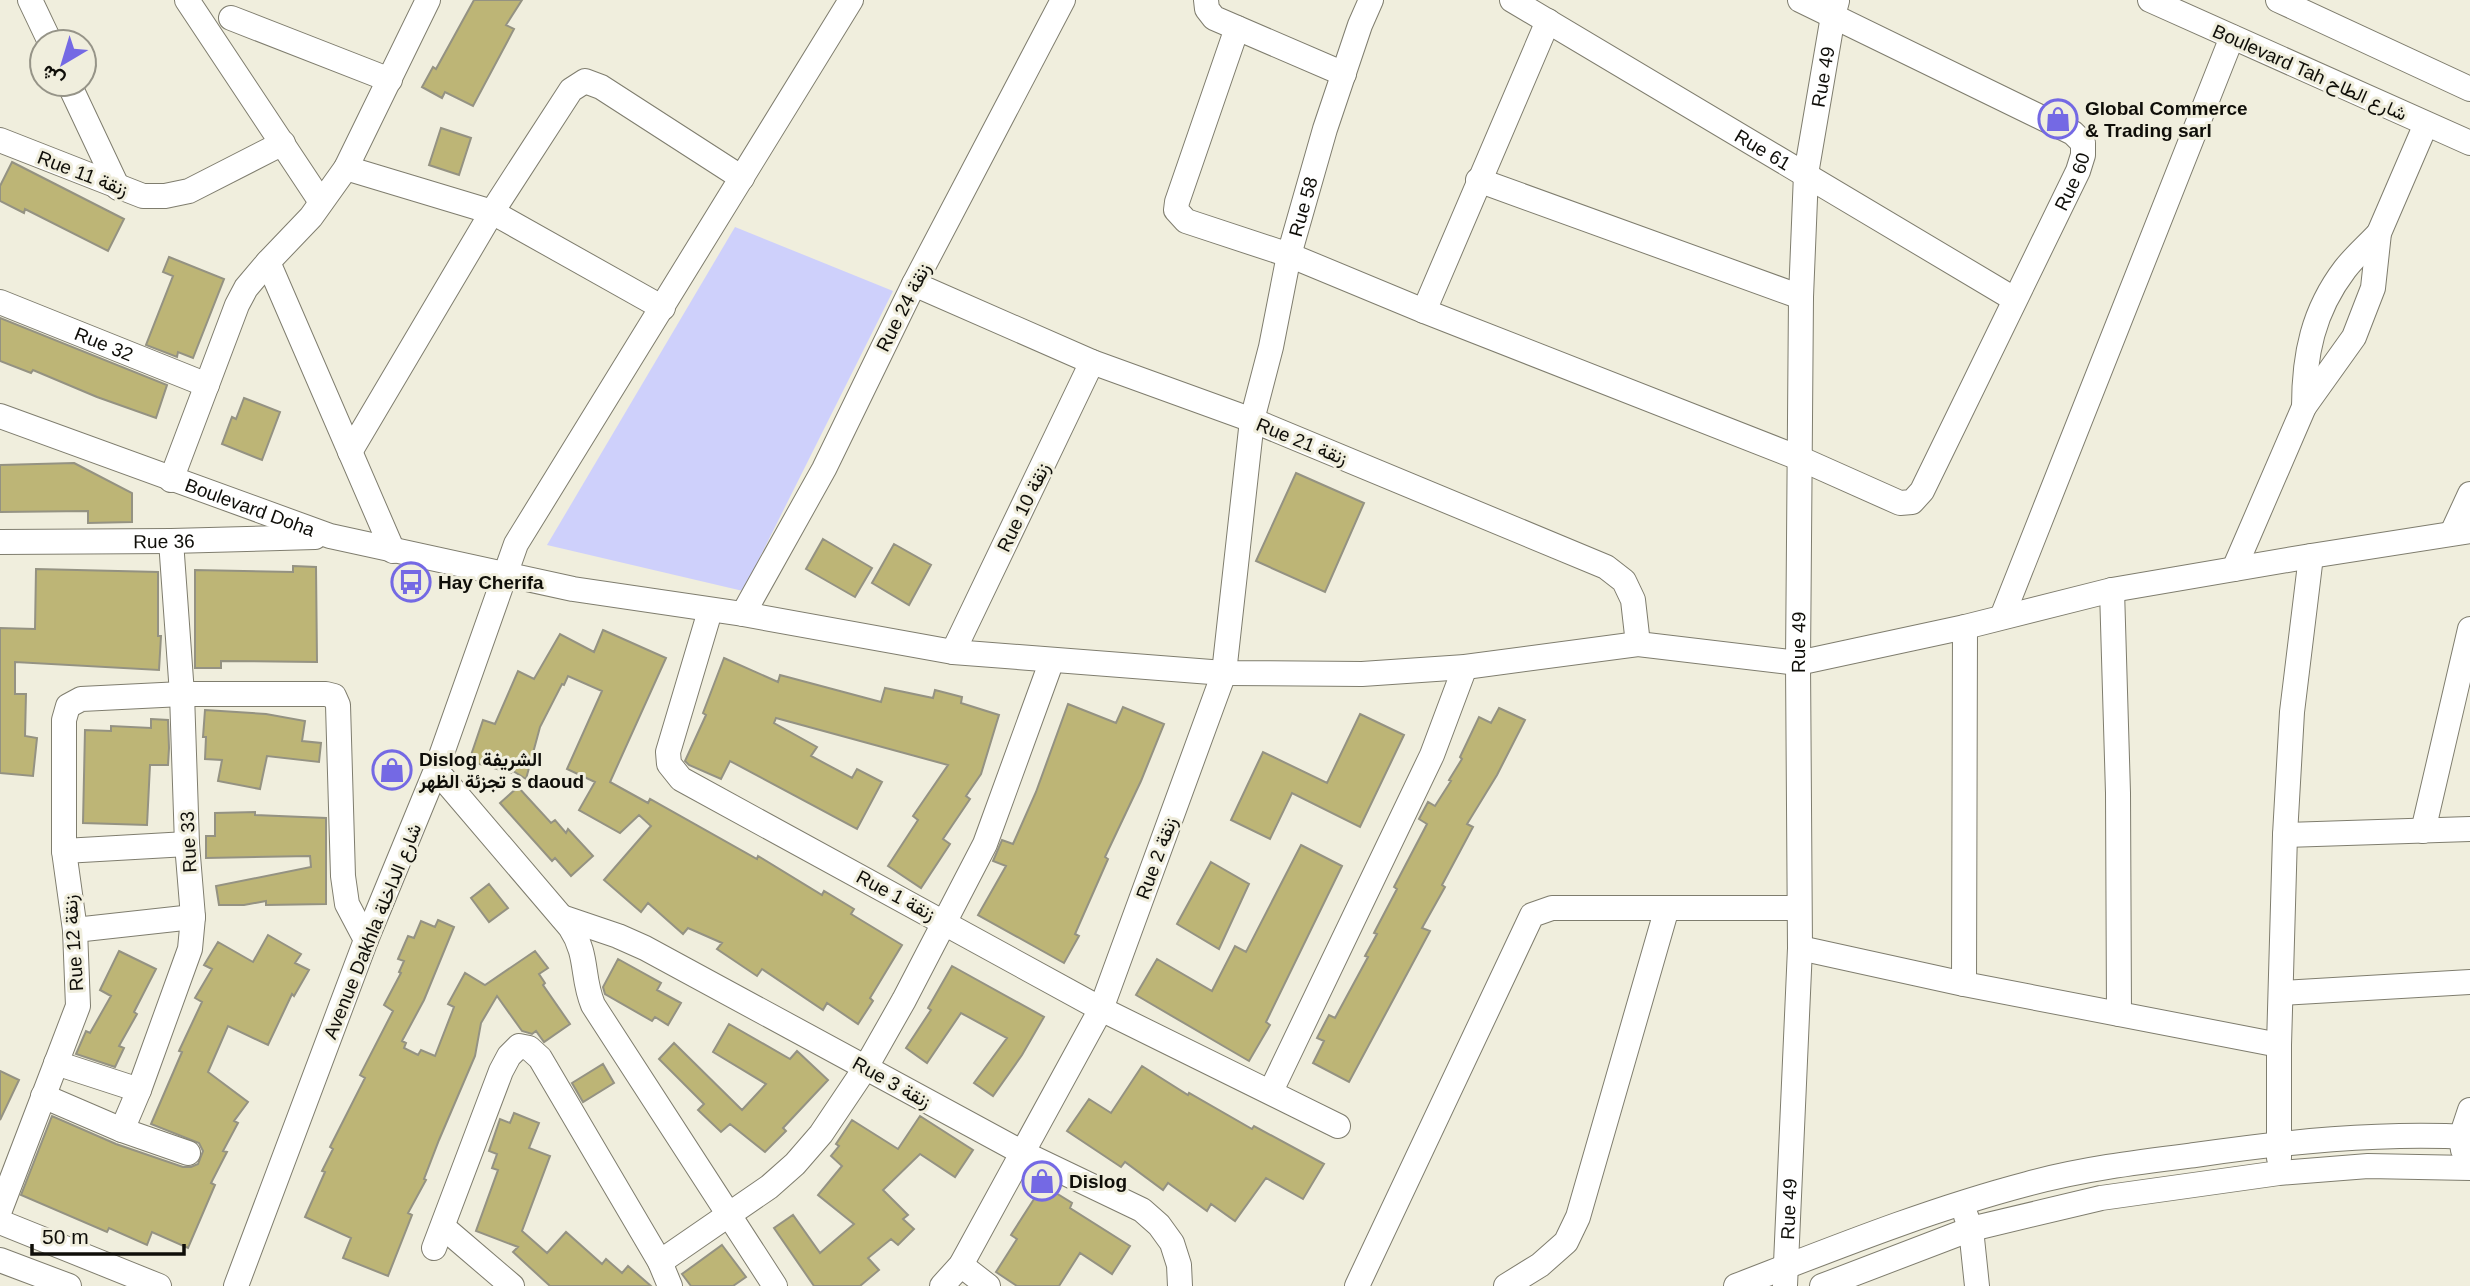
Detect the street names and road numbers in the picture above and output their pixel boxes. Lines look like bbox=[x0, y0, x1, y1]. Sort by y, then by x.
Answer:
street label: Boulevard Tah شارع الطاح bbox=[2209, 20, 2410, 127]
street label: Rue 49 bbox=[1808, 45, 1839, 109]
street label: Rue 61 bbox=[1731, 125, 1794, 175]
street label: Rue 11 زنقة bbox=[34, 147, 131, 201]
street label: Rue 60 bbox=[2050, 150, 2094, 214]
street label: Rue 58 bbox=[1285, 174, 1322, 239]
street label: Rue 24 زنقة bbox=[872, 259, 936, 355]
street label: Rue 32 bbox=[71, 323, 136, 365]
street label: Rue 21 زنقة bbox=[1253, 414, 1350, 470]
street label: Rue 10 زنقة bbox=[993, 459, 1055, 556]
street label: Boulevard Doha bbox=[182, 474, 318, 541]
street label: Rue 36 bbox=[133, 530, 195, 552]
street label: Rue 49 bbox=[1788, 612, 1809, 673]
street label: Rue 33 bbox=[176, 811, 201, 873]
street label: Rue 2 زنقة bbox=[1132, 814, 1182, 902]
street label: Avenue Dakhla شارع الداخلة bbox=[320, 820, 427, 1043]
street label: Rue 1 زنقة bbox=[852, 866, 939, 926]
street label: Rue 12 زنقة bbox=[60, 894, 88, 992]
street label: Rue 3 زنقة bbox=[849, 1052, 934, 1113]
street label: Rue 49 bbox=[1777, 1178, 1801, 1240]

